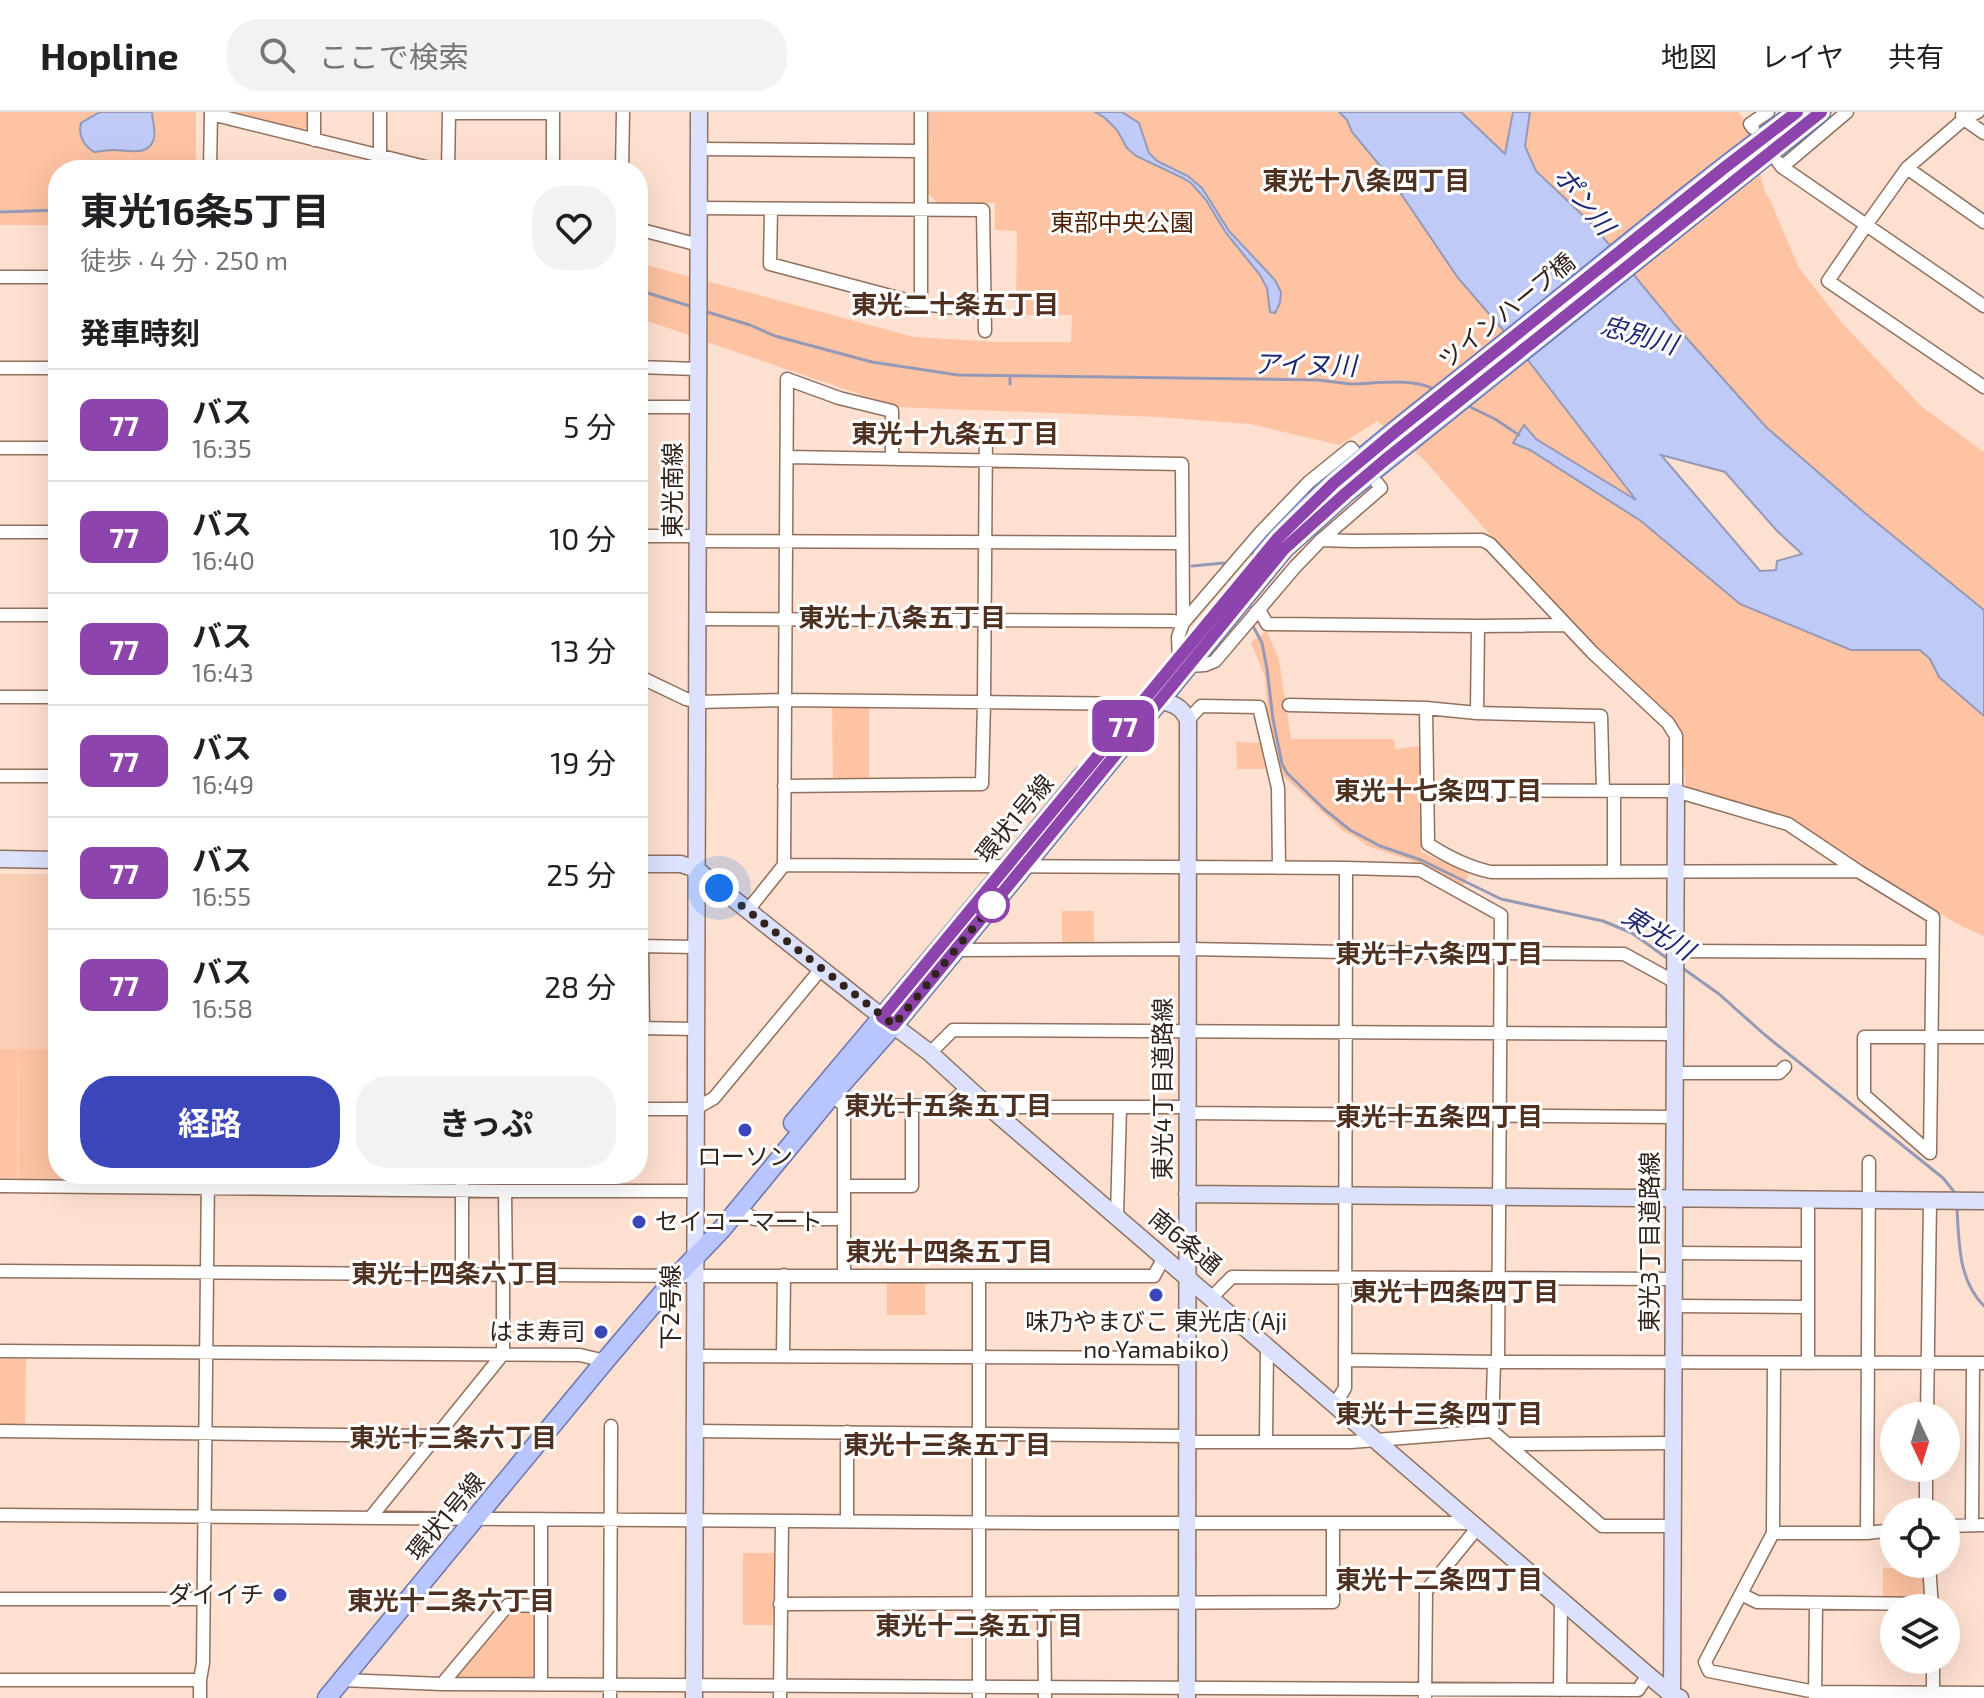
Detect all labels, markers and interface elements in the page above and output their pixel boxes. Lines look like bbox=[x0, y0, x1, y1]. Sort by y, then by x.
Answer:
search box bbox=[227, 19, 787, 91]
text: Hopline bbox=[40, 32, 179, 78]
icon: search bbox=[255, 33, 299, 77]
text: ここで検索 bbox=[319, 38, 469, 74]
text: 地図 bbox=[1661, 39, 1717, 73]
text: レイヤ bbox=[1761, 39, 1844, 73]
text: 共有 bbox=[1888, 39, 1944, 73]
water label: ポン川 bbox=[1549, 160, 1624, 242]
district label: 東光十八条四丁目 bbox=[1262, 164, 1470, 195]
button: heart bbox=[532, 186, 616, 270]
text: 東光16条5丁目 bbox=[80, 187, 330, 233]
park label: 東部中央公園 bbox=[1050, 207, 1194, 236]
text: 徒歩 · 4 分 · 250 m bbox=[80, 244, 288, 275]
street label: ツインハープ橋 bbox=[1432, 246, 1580, 374]
district label: 東光二十条五丁目 bbox=[851, 288, 1059, 319]
water label: 忠別川 bbox=[1598, 308, 1684, 360]
text: 発車時刻 bbox=[80, 314, 200, 350]
water label: アイヌ川 bbox=[1253, 347, 1360, 380]
text: バス bbox=[192, 393, 252, 429]
text: 77 bbox=[109, 408, 139, 442]
text: 5 分 bbox=[563, 408, 616, 444]
district label: 東光十九条五丁目 bbox=[851, 417, 1059, 448]
text: 16:35 bbox=[192, 432, 252, 463]
street label: 東光南線 bbox=[657, 442, 686, 538]
text: バス bbox=[192, 505, 252, 541]
text: 77 bbox=[109, 520, 139, 554]
text: 10 分 bbox=[549, 520, 616, 556]
text: 16:40 bbox=[192, 544, 255, 575]
district label: 東光十八条五丁目 bbox=[798, 601, 1006, 632]
text: バス bbox=[192, 617, 252, 653]
text: 77 bbox=[109, 632, 139, 666]
text: 13 分 bbox=[551, 632, 616, 668]
text: 16:43 bbox=[192, 656, 254, 687]
line badge: 77 bbox=[1087, 700, 1159, 752]
text: 77 bbox=[1108, 709, 1138, 743]
text: バス bbox=[192, 729, 252, 765]
text: 77 bbox=[109, 744, 139, 778]
text: 19 分 bbox=[550, 744, 616, 780]
text: 16:49 bbox=[192, 768, 254, 799]
street label: 環状1号線 bbox=[969, 768, 1059, 868]
district label: 東光十七条四丁目 bbox=[1334, 774, 1542, 805]
text: バス bbox=[192, 841, 252, 877]
text: 77 bbox=[109, 856, 139, 890]
text: 25 分 bbox=[546, 856, 616, 892]
your location bbox=[699, 868, 739, 908]
text: 16:55 bbox=[192, 880, 251, 911]
unlabelled marker bbox=[975, 888, 1009, 922]
water label: 東光川 bbox=[1617, 898, 1703, 967]
district label: 東光十六条四丁目 bbox=[1335, 937, 1543, 968]
text: バス bbox=[192, 953, 252, 989]
text: 77 bbox=[109, 968, 139, 1002]
text: 28 分 bbox=[544, 968, 616, 1004]
text: 16:58 bbox=[192, 992, 253, 1023]
street label: 東光4丁目道路線 bbox=[1147, 998, 1176, 1180]
button: 経路 bbox=[80, 1076, 340, 1168]
button: きっぷ bbox=[356, 1076, 616, 1168]
district label: 東光十五条五丁目 bbox=[844, 1089, 1052, 1120]
district label: 東光十五条四丁目 bbox=[1335, 1100, 1543, 1131]
marker: ローソン bbox=[736, 1121, 754, 1139]
place label: ローソン bbox=[697, 1141, 793, 1170]
street label: 東光3丁目道路線 bbox=[1634, 1151, 1663, 1333]
street label: 南6条通 bbox=[1144, 1202, 1228, 1280]
place label: セイコーマート bbox=[655, 1206, 823, 1235]
marker: セイコーマート bbox=[630, 1213, 648, 1231]
district label: 東光十四条五丁目 bbox=[845, 1235, 1053, 1266]
district label: 東光十四条六丁目 bbox=[351, 1257, 559, 1288]
street label: 下2号線 bbox=[655, 1264, 684, 1350]
district label: 東光十四条四丁目 bbox=[1351, 1275, 1559, 1306]
marker: 味乃やまびこ 東光店 (Aji no Yamabiko) bbox=[1147, 1286, 1165, 1304]
place label: 味乃やまびこ 東光店 (Aji no Yamabiko) bbox=[1025, 1306, 1287, 1363]
place label: はま寿司 bbox=[489, 1316, 585, 1345]
marker: はま寿司 bbox=[592, 1323, 610, 1341]
district label: 東光十三条四丁目 bbox=[1335, 1397, 1543, 1428]
north arrow bbox=[1880, 1402, 1960, 1482]
map controls bbox=[1880, 1402, 1960, 1674]
district label: 東光十三条六丁目 bbox=[349, 1421, 557, 1452]
district label: 東光十三条五丁目 bbox=[843, 1428, 1051, 1459]
street label: 環状1号線 bbox=[400, 1466, 490, 1566]
button: locate bbox=[1880, 1498, 1960, 1578]
district label: 東光十二条四丁目 bbox=[1335, 1563, 1543, 1594]
place label: ダイイチ bbox=[168, 1579, 264, 1608]
district label: 東光十二条六丁目 bbox=[347, 1584, 555, 1615]
marker: ダイイチ bbox=[271, 1586, 289, 1604]
button: layers bbox=[1880, 1594, 1960, 1674]
district label: 東光十二条五丁目 bbox=[875, 1609, 1083, 1640]

